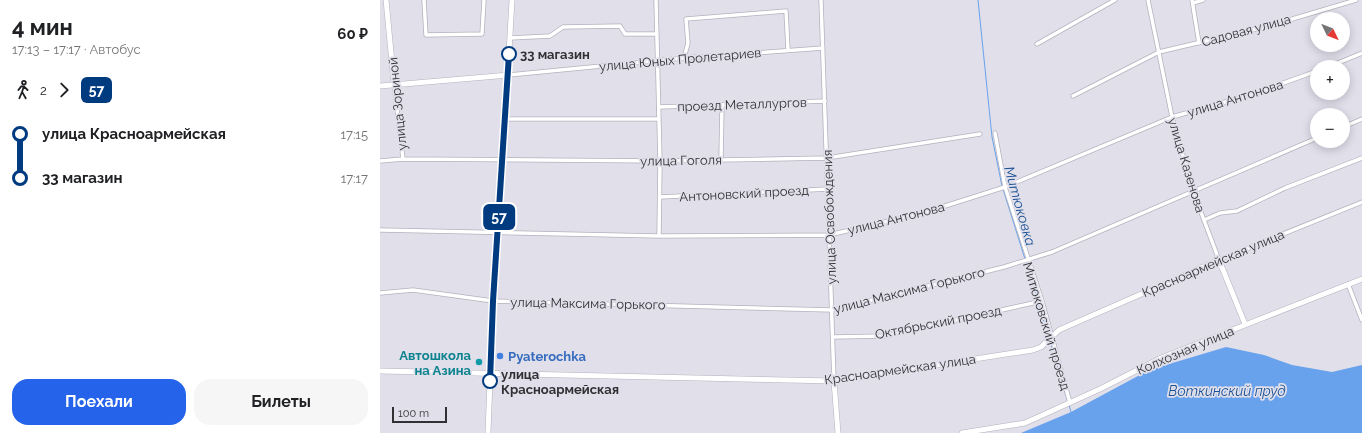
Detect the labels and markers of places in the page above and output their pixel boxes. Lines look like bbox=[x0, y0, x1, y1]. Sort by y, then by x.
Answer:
marker: 33 магазин bbox=[501, 46, 517, 62]
place label: 33 магазин bbox=[520, 47, 590, 62]
place label: Автошкола на Азина bbox=[399, 348, 472, 378]
place label: Pyaterochka bbox=[508, 349, 586, 364]
marker: Pyaterochka bbox=[495, 351, 505, 361]
marker: Автошкола на Азина bbox=[474, 357, 484, 367]
place label: улица Красноармейская bbox=[501, 367, 619, 397]
marker: улица Красноармейская bbox=[482, 373, 498, 389]

